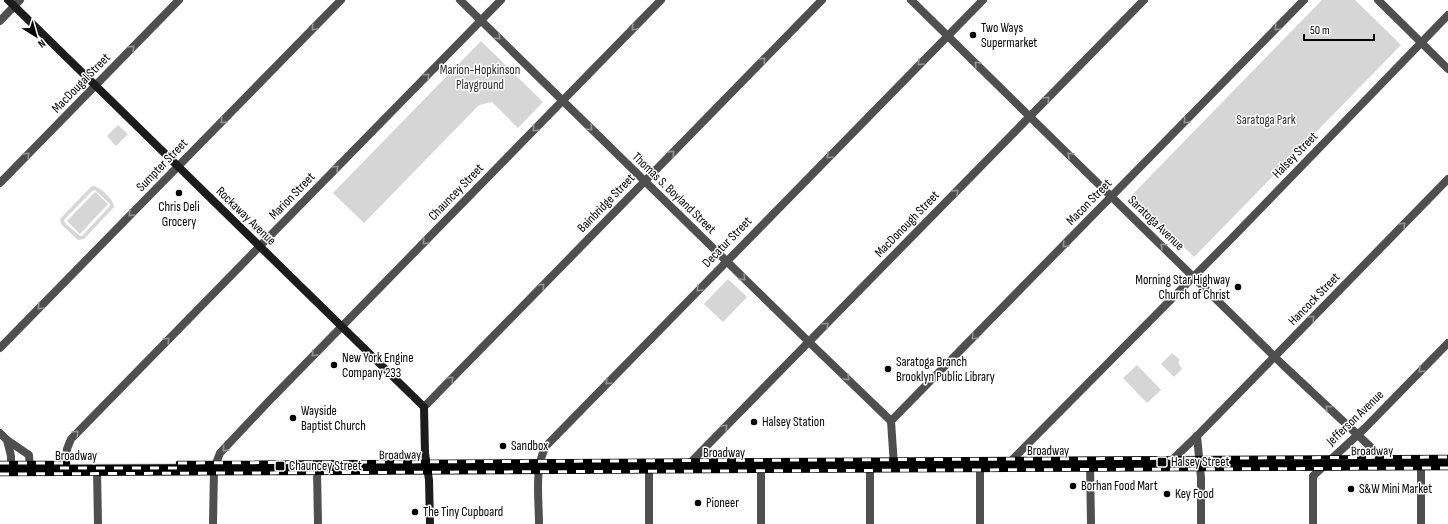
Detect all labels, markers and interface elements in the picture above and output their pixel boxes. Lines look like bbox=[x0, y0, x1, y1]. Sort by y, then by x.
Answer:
north arrow bbox=[16, 16, 56, 56]
scale bar bbox=[1304, 16, 1374, 42]
place label: Two Ways Supermarket bbox=[981, 20, 1037, 51]
one-way arrow bbox=[311, 23, 318, 31]
one-way arrow bbox=[631, 23, 639, 31]
one-way arrow bbox=[1274, 23, 1282, 31]
text: 50 m bbox=[1310, 23, 1330, 38]
marker: Two Ways Supermarket bbox=[968, 30, 978, 40]
one-way arrow bbox=[493, 32, 501, 40]
text: N bbox=[35, 37, 48, 51]
one-way arrow bbox=[127, 45, 135, 53]
street label: MacDougal Street bbox=[48, 50, 114, 116]
one-way arrow bbox=[758, 57, 766, 65]
one-way arrow bbox=[917, 58, 925, 66]
one-way arrow bbox=[974, 61, 982, 69]
park label: Marion-Hopkinson Playground bbox=[440, 62, 520, 93]
one-way arrow bbox=[422, 73, 430, 81]
one-way arrow bbox=[1042, 96, 1050, 104]
park label: Saratoga Park bbox=[1236, 112, 1296, 128]
one-way arrow bbox=[220, 116, 227, 124]
one-way arrow bbox=[1183, 116, 1191, 124]
one-way arrow bbox=[585, 123, 593, 131]
one-way arrow bbox=[532, 124, 540, 132]
street label: Halsey Street bbox=[1269, 128, 1321, 182]
street label: Sumpter Street bbox=[133, 135, 191, 195]
street label: Thomas S. Boyland Street bbox=[629, 149, 719, 237]
one-way arrow bbox=[667, 150, 675, 158]
one-way arrow bbox=[826, 151, 834, 159]
one-way arrow bbox=[22, 152, 30, 160]
one-way arrow bbox=[1067, 152, 1075, 160]
street label: Chauncey Street bbox=[425, 160, 487, 224]
one-way arrow bbox=[331, 165, 339, 173]
street label: Marion Street bbox=[266, 169, 318, 223]
street label: Bainbridge Street bbox=[574, 170, 638, 236]
street label: Macon Street bbox=[1063, 175, 1115, 229]
street label: Rockaway Avenue bbox=[213, 183, 279, 249]
street label: MacDonough Street bbox=[871, 187, 943, 261]
marker: Chris Deli Grocery bbox=[174, 188, 184, 198]
one-way arrow bbox=[951, 189, 959, 197]
street label: Saratoga Avenue bbox=[1124, 192, 1188, 254]
place label: Chris Deli Grocery bbox=[158, 199, 200, 230]
one-way arrow bbox=[128, 209, 136, 217]
street label: Decatur Street bbox=[699, 213, 755, 271]
one-way arrow bbox=[1398, 222, 1406, 230]
one-way arrow bbox=[422, 237, 429, 245]
one-way arrow bbox=[1062, 240, 1070, 248]
one-way arrow bbox=[1160, 243, 1168, 251]
street label: Hancock Street bbox=[1285, 269, 1343, 329]
place label: Morning Star Highway Church of Christ bbox=[1135, 272, 1230, 303]
one-way arrow bbox=[738, 273, 746, 281]
marker: Morning Star Highway Church of Christ bbox=[1233, 282, 1243, 292]
one-way arrow bbox=[537, 283, 545, 291]
one-way arrow bbox=[696, 284, 704, 292]
one-way arrow bbox=[37, 302, 45, 310]
one-way arrow bbox=[1307, 315, 1315, 323]
one-way arrow bbox=[821, 322, 829, 330]
one-way arrow bbox=[971, 332, 979, 340]
one-way arrow bbox=[162, 337, 170, 345]
one-way arrow bbox=[311, 349, 319, 357]
place label: New York Engine Company 233 bbox=[342, 350, 413, 381]
place label: Saratoga Branch Brooklyn Public Library bbox=[896, 354, 995, 385]
marker: New York Engine Company 233 bbox=[329, 360, 339, 370]
marker: Saratoga Branch Brooklyn Public Library bbox=[883, 364, 893, 374]
one-way arrow bbox=[1418, 365, 1426, 373]
one-way arrow bbox=[842, 373, 850, 381]
one-way arrow bbox=[446, 376, 454, 384]
one-way arrow bbox=[605, 377, 613, 385]
street label: Jefferson Avenue bbox=[1322, 387, 1387, 450]
place label: Wayside Baptist Church bbox=[301, 403, 366, 434]
one-way arrow bbox=[1326, 406, 1333, 413]
marker: Wayside Baptist Church bbox=[288, 413, 298, 423]
place label: Halsey Station bbox=[762, 414, 825, 430]
marker: Halsey Station bbox=[749, 417, 759, 427]
one-way arrow bbox=[720, 424, 728, 432]
one-way arrow bbox=[72, 430, 79, 438]
place label: Sandbox bbox=[511, 438, 548, 454]
marker: Sandbox bbox=[498, 441, 508, 451]
street label: Broadway bbox=[1027, 443, 1069, 459]
street label: Broadway bbox=[1351, 443, 1393, 459]
one-way arrow bbox=[222, 444, 229, 451]
street label: Broadway bbox=[703, 445, 745, 461]
street label: Broadway bbox=[379, 447, 421, 463]
street label: Broadway bbox=[55, 448, 97, 464]
place label: Halsey Street bbox=[1171, 454, 1229, 470]
marker: Halsey Street bbox=[1156, 456, 1168, 468]
place label: Chauncey Street bbox=[289, 458, 362, 474]
marker: Chauncey Street bbox=[274, 460, 286, 472]
place label: Borhan Food Mart bbox=[1081, 478, 1158, 494]
marker: Borhan Food Mart bbox=[1068, 481, 1078, 491]
place label: S&W Mini Market bbox=[1359, 481, 1432, 497]
marker: S&W Mini Market bbox=[1346, 484, 1356, 494]
place label: Key Food bbox=[1175, 486, 1214, 502]
marker: Key Food bbox=[1162, 489, 1172, 499]
place label: Pioneer bbox=[706, 495, 739, 511]
marker: Pioneer bbox=[693, 498, 703, 508]
place label: The Tiny Cupboard bbox=[423, 504, 503, 520]
marker: The Tiny Cupboard bbox=[410, 507, 420, 517]

